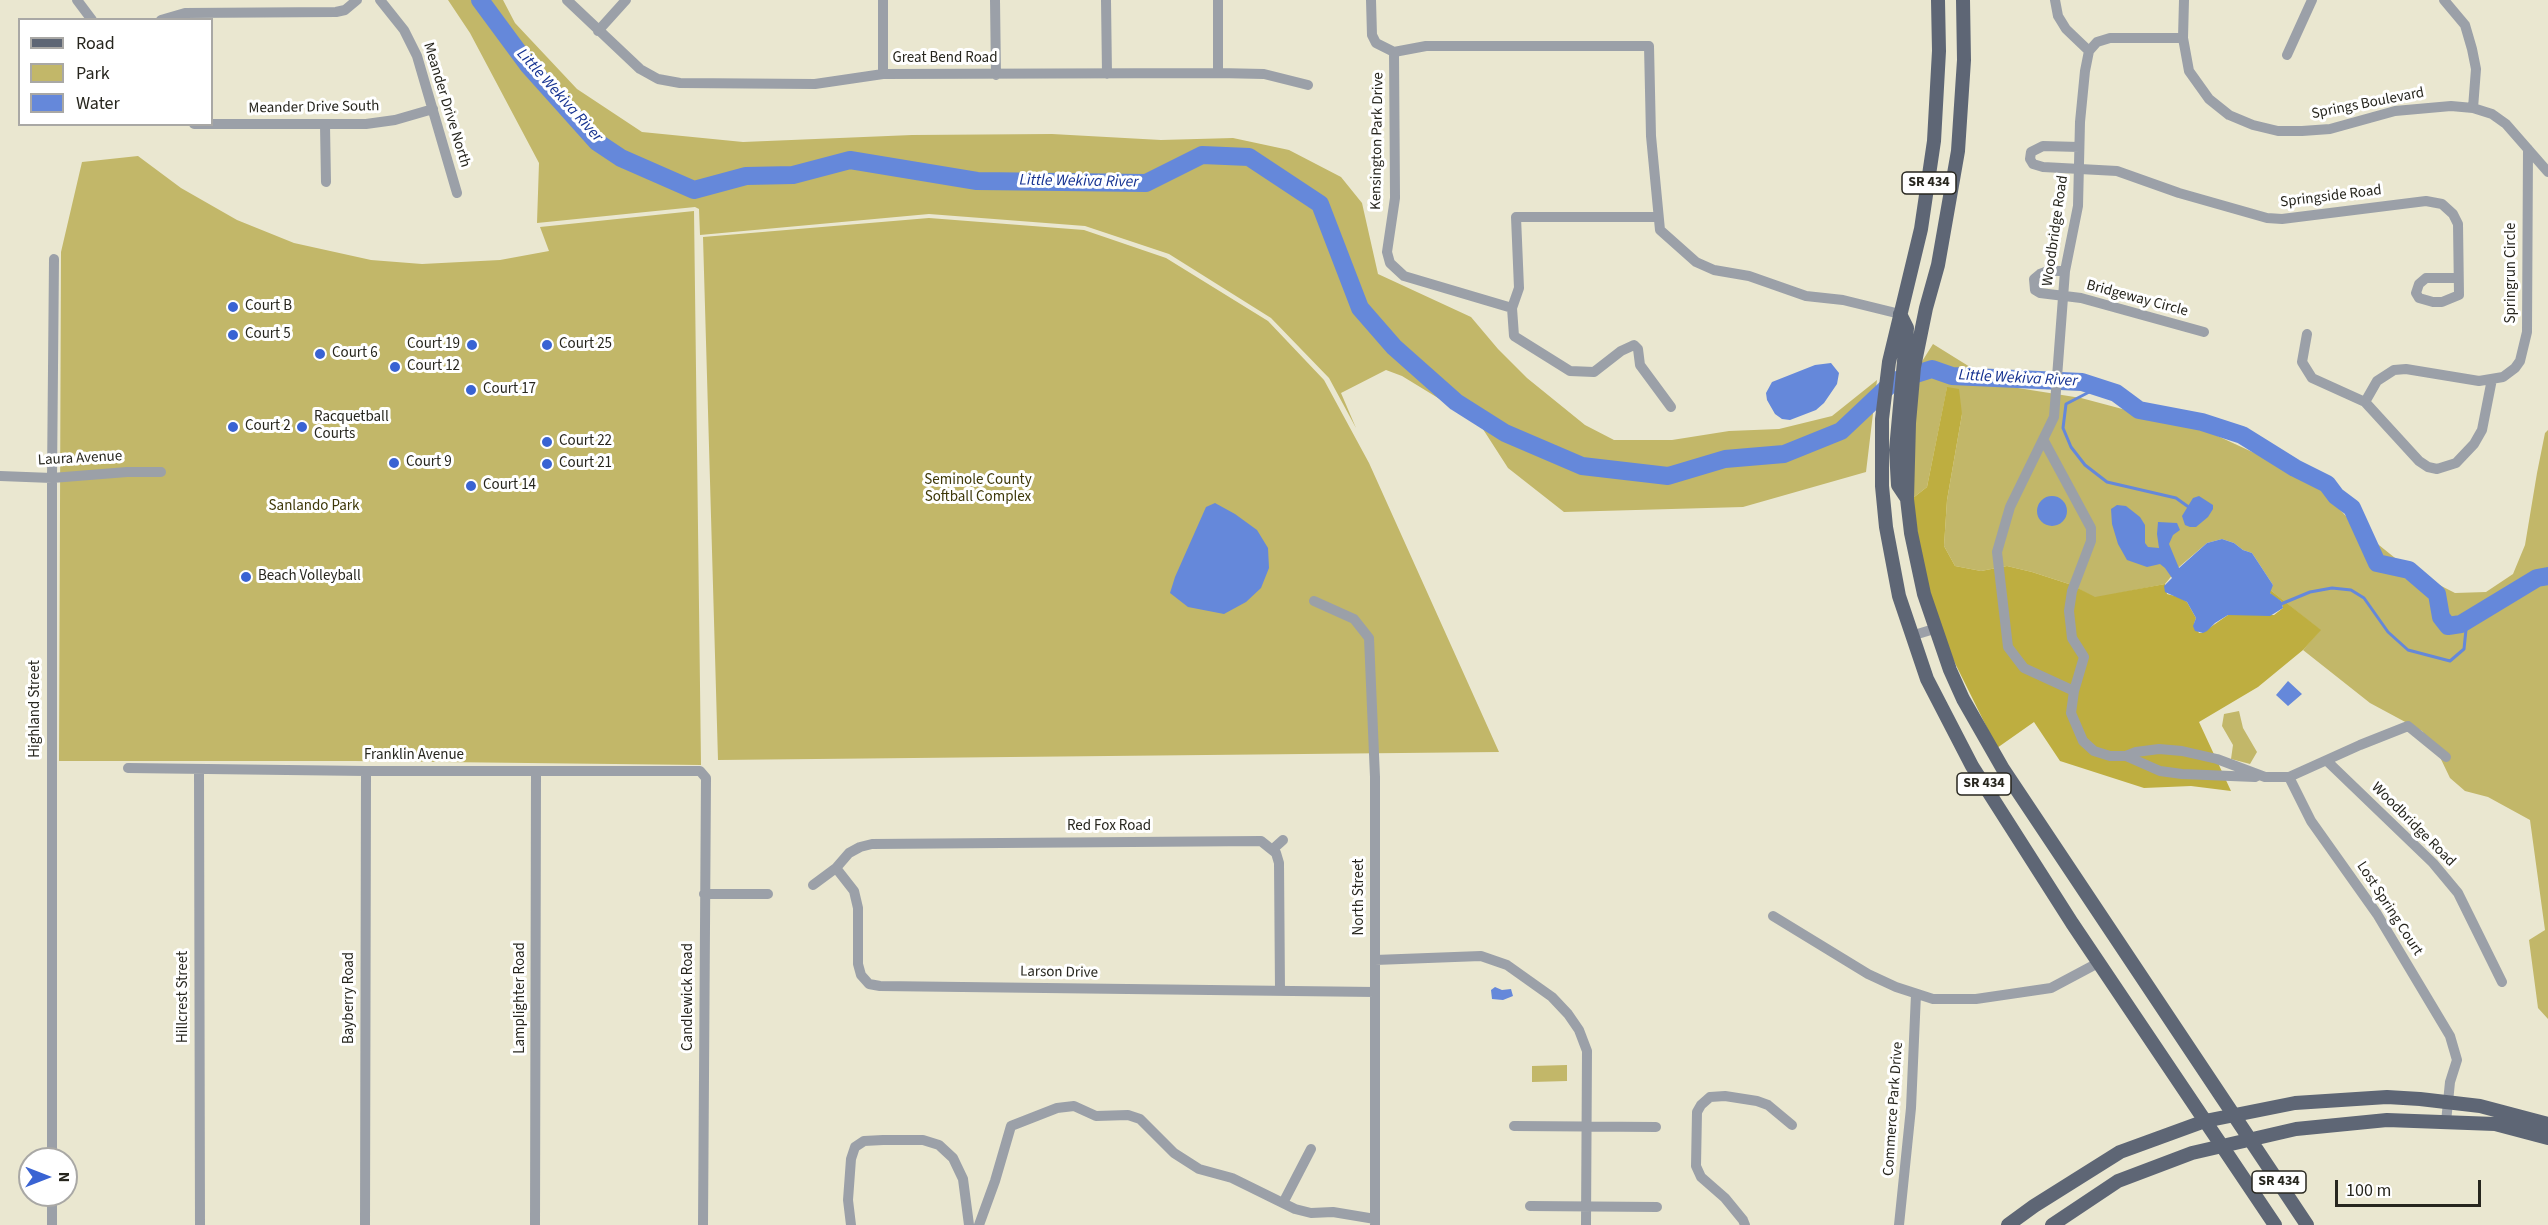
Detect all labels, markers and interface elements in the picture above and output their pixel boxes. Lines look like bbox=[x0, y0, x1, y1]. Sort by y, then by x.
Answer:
legend bbox=[18, 18, 213, 126]
text: Road bbox=[76, 31, 115, 56]
street label: Meander Drive North bbox=[418, 40, 474, 170]
water label: Little Wekiva River bbox=[512, 45, 606, 147]
street label: Great Bend Road bbox=[893, 50, 997, 68]
text: Park bbox=[76, 61, 110, 86]
street label: Kensington Park Drive bbox=[1368, 72, 1388, 210]
street label: Springs Boulevard bbox=[2310, 84, 2426, 124]
text: Water bbox=[76, 91, 120, 116]
street label: Meander Drive South bbox=[248, 98, 380, 118]
water label: Little Wekiva River bbox=[1019, 171, 1139, 193]
road number: SR 434 bbox=[1902, 172, 1956, 194]
street label: Woodbridge Road bbox=[2039, 174, 2073, 288]
street label: Springside Road bbox=[2279, 182, 2383, 212]
street label: Springrun Circle bbox=[2503, 223, 2521, 323]
street label: Bridgeway Circle bbox=[2084, 277, 2190, 321]
place label: Court B bbox=[245, 298, 292, 316]
marker: Court B bbox=[226, 300, 240, 314]
place label: Court 5 bbox=[245, 326, 291, 344]
marker: Court 5 bbox=[226, 328, 240, 342]
place label: Court 19 bbox=[407, 336, 460, 354]
place label: Court 25 bbox=[559, 336, 612, 354]
marker: Court 19 bbox=[465, 338, 479, 352]
marker: Court 25 bbox=[540, 338, 554, 352]
place label: Court 6 bbox=[332, 345, 378, 363]
marker: Court 6 bbox=[313, 347, 327, 361]
place label: Court 12 bbox=[407, 358, 460, 376]
marker: Court 12 bbox=[388, 360, 402, 374]
water label: Little Wekiva River bbox=[1958, 366, 2078, 392]
place label: Court 17 bbox=[483, 381, 536, 399]
marker: Court 17 bbox=[464, 383, 478, 397]
place label: Racquetball Courts bbox=[314, 409, 389, 444]
place label: Court 2 bbox=[245, 418, 291, 436]
marker: Court 2 bbox=[226, 420, 240, 434]
marker: Racquetball Courts bbox=[295, 420, 309, 434]
place label: Court 22 bbox=[559, 433, 612, 451]
marker: Court 22 bbox=[540, 435, 554, 449]
street label: Laura Avenue bbox=[37, 448, 123, 470]
place label: Court 9 bbox=[406, 454, 452, 472]
place label: Court 21 bbox=[559, 455, 612, 473]
marker: Court 9 bbox=[387, 456, 401, 470]
marker: Court 21 bbox=[540, 457, 554, 471]
park label: Seminole County Softball Complex bbox=[924, 472, 1032, 507]
place label: Court 14 bbox=[483, 477, 536, 495]
marker: Court 14 bbox=[464, 479, 478, 493]
park label: Sanlando Park bbox=[269, 498, 359, 516]
place label: Beach Volleyball bbox=[258, 568, 361, 586]
marker: Beach Volleyball bbox=[239, 570, 253, 584]
street label: Highland Street bbox=[27, 660, 45, 758]
street label: Franklin Avenue bbox=[364, 747, 464, 765]
road number: SR 434 bbox=[1957, 773, 2011, 795]
street label: Woodbridge Road bbox=[2367, 779, 2459, 871]
street label: Red Fox Road bbox=[1067, 818, 1151, 836]
street label: North Street bbox=[1351, 859, 1369, 935]
street label: Lost Spring Court bbox=[2352, 859, 2426, 959]
street label: Lamplighter Road bbox=[512, 942, 530, 1054]
street label: Candlewick Road bbox=[680, 943, 698, 1051]
street label: Hillcrest Street bbox=[175, 951, 193, 1043]
street label: Bayberry Road bbox=[341, 952, 359, 1044]
street label: Larson Drive bbox=[1020, 963, 1098, 983]
street label: Commerce Park Drive bbox=[1880, 1041, 1908, 1177]
north arrow bbox=[18, 1147, 78, 1207]
scale bar bbox=[2338, 1168, 2484, 1206]
road number: SR 434 bbox=[2252, 1171, 2306, 1193]
text: N bbox=[53, 1172, 75, 1182]
text: 100 m bbox=[2346, 1178, 2391, 1203]

